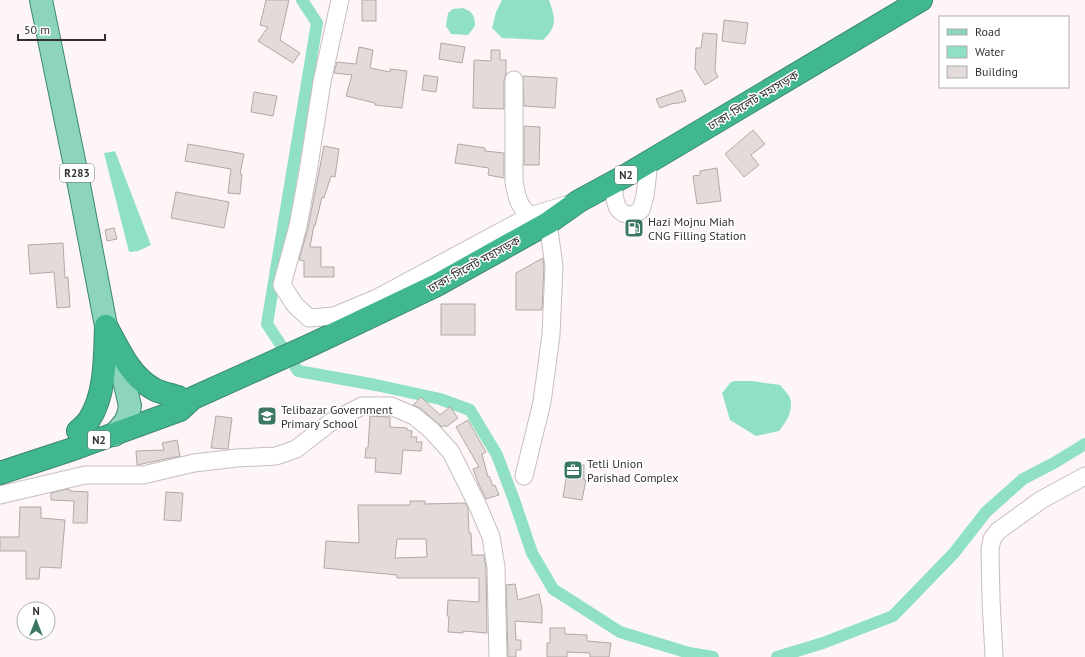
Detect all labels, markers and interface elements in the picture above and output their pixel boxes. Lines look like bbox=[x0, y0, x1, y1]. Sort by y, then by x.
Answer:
scale bar bbox=[18, 16, 105, 42]
legend bbox=[939, 16, 1069, 88]
text: 50 m bbox=[24, 22, 50, 37]
text: Road bbox=[975, 24, 1000, 39]
text: Water bbox=[975, 44, 1005, 59]
text: Building bbox=[975, 64, 1018, 79]
street label: ঢাকা-সিলেট মহাসড়ক bbox=[704, 67, 801, 134]
road number: R283 bbox=[60, 164, 94, 182]
road number: N2 bbox=[615, 166, 637, 184]
place label: Hazi Mojnu Miah CNG Filling Station bbox=[648, 214, 746, 243]
fuel station icon: Hazi Mojnu Miah CNG Filling Station bbox=[623, 217, 645, 239]
street label: ঢাকা-সিলেট মহাসড়ক bbox=[424, 232, 523, 296]
place label: Telibazar Government Primary School bbox=[281, 402, 392, 431]
school or university icon: Telibazar Government Primary School bbox=[256, 405, 278, 427]
road number: N2 bbox=[88, 431, 110, 449]
place label: Tetli Union Parishad Complex bbox=[587, 456, 678, 485]
office icon: Tetli Union Parishad Complex bbox=[562, 459, 584, 481]
north arrow bbox=[16, 601, 56, 641]
text: N bbox=[32, 604, 40, 618]

